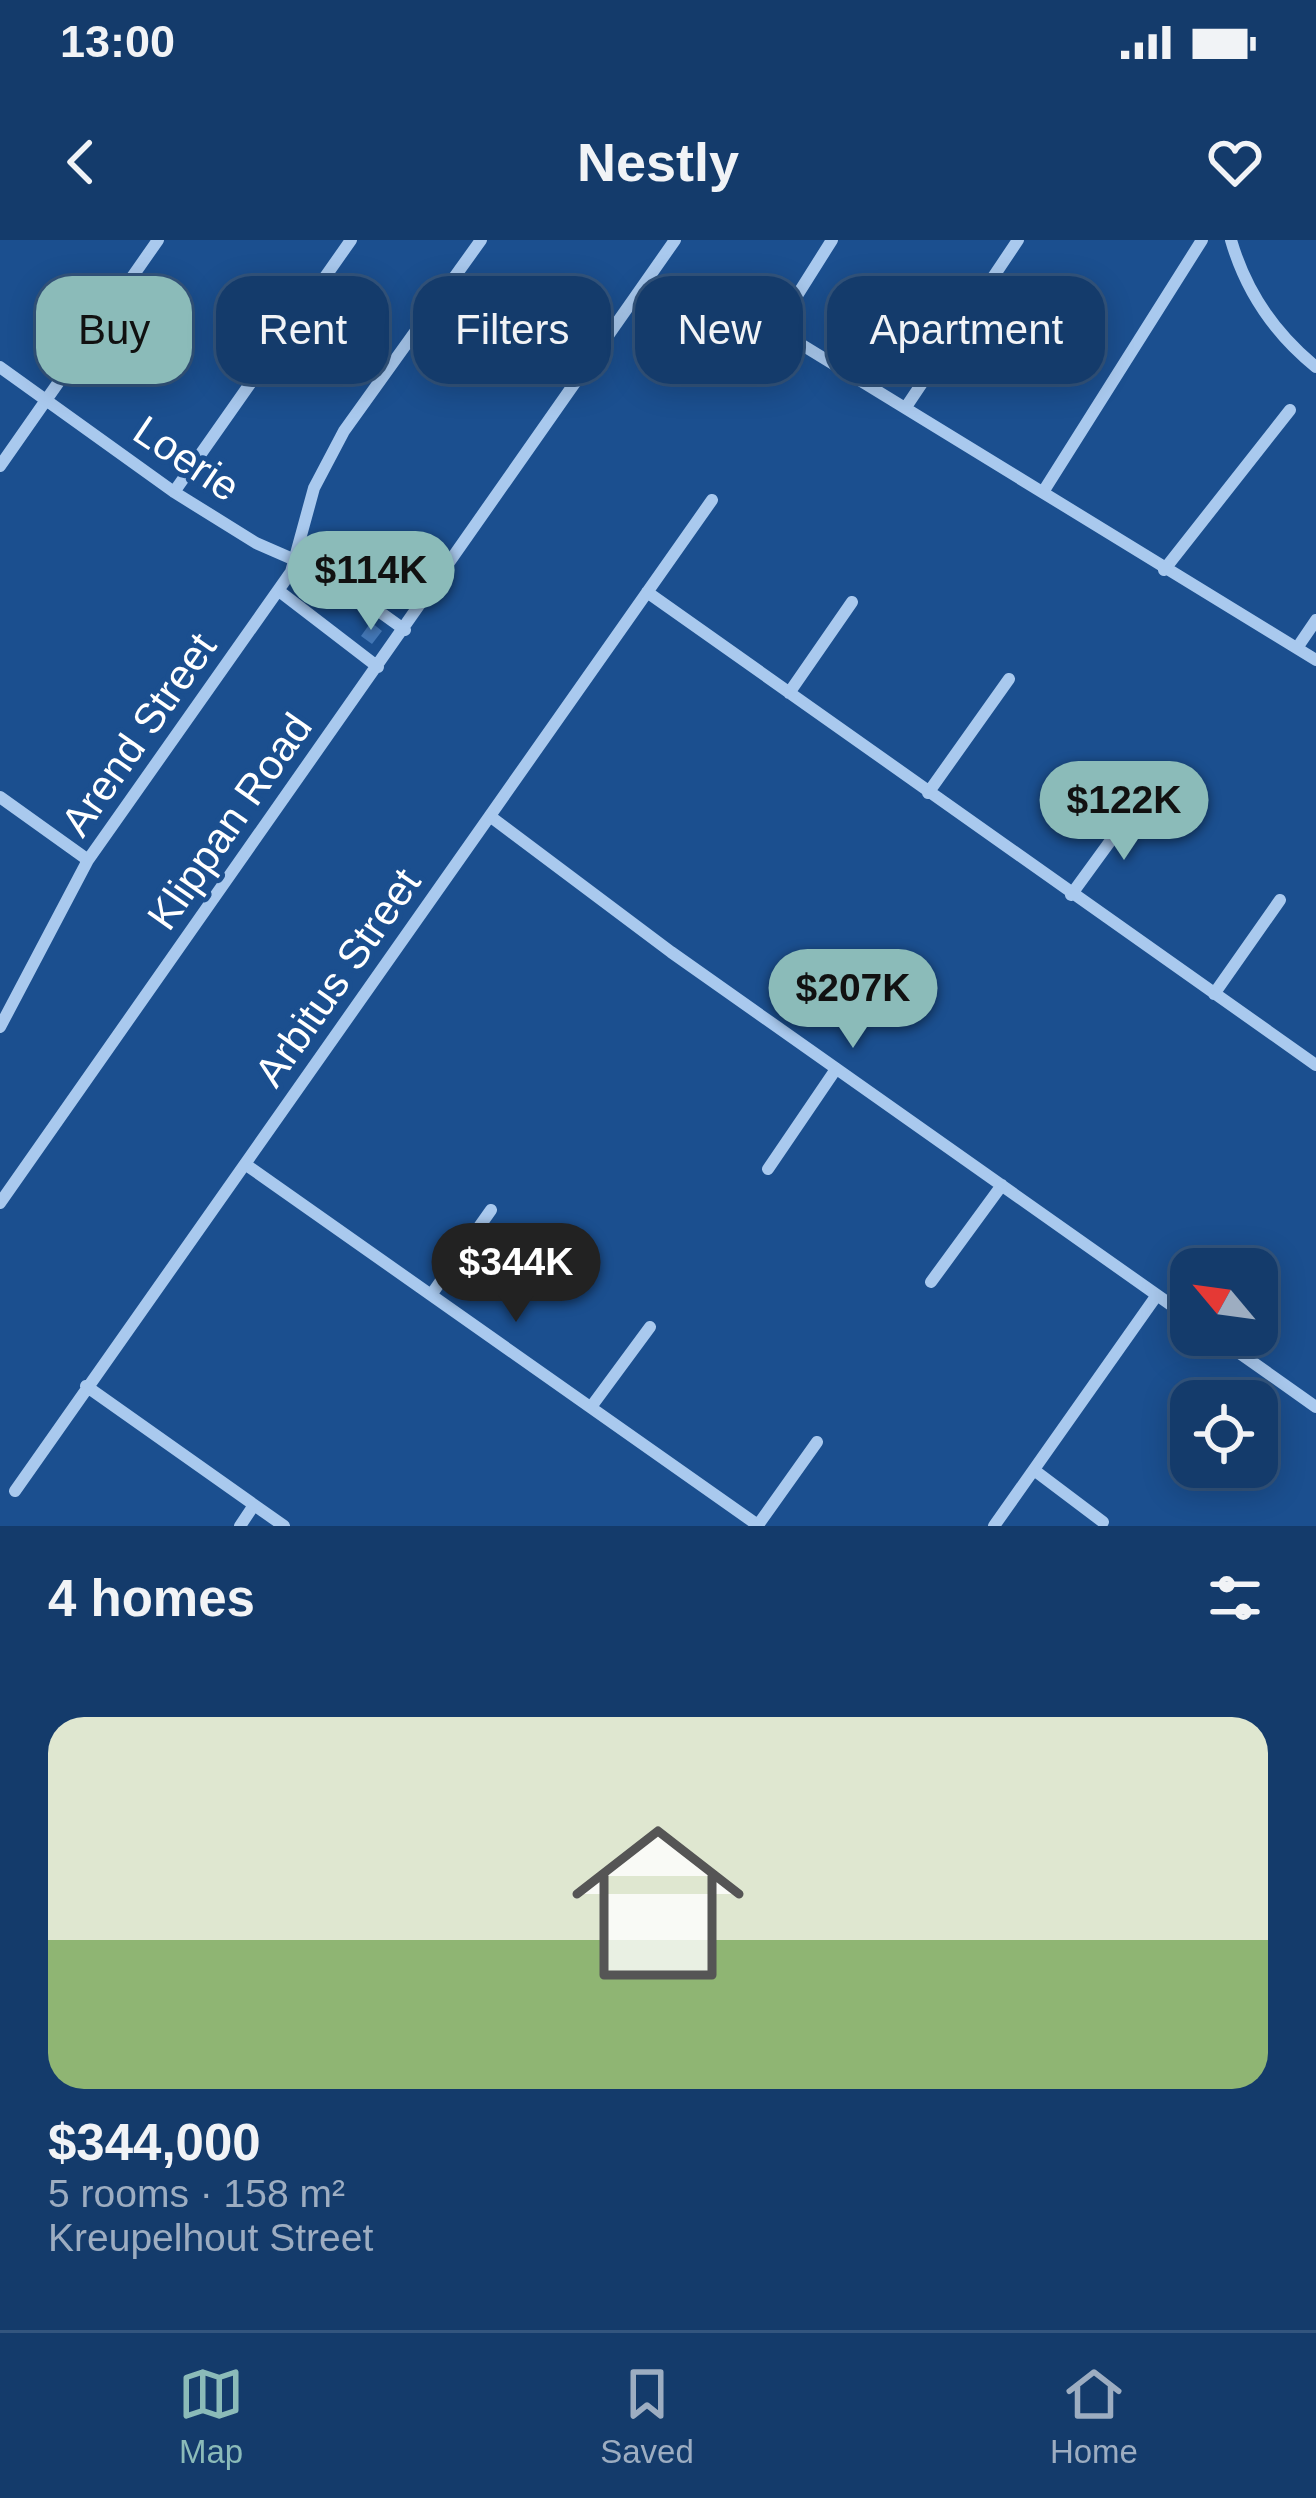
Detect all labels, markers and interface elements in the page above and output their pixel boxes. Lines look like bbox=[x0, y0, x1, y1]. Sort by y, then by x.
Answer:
text: 13:00 bbox=[60, 16, 175, 67]
icon: back bbox=[48, 129, 114, 195]
icon: heart bbox=[1202, 129, 1268, 195]
text: Nestly bbox=[577, 132, 739, 192]
chip: Buy bbox=[36, 276, 192, 384]
chip: Rent bbox=[216, 276, 389, 384]
chip: Filters bbox=[413, 276, 611, 384]
chip: New bbox=[635, 276, 803, 384]
chip: Apartment bbox=[827, 276, 1105, 384]
street label: Loerie bbox=[125, 406, 248, 511]
pin: $114K bbox=[287, 531, 455, 633]
text: $114K bbox=[315, 548, 427, 591]
street label: Arend Street bbox=[52, 624, 225, 844]
street label: Klippan Road bbox=[138, 705, 321, 938]
pin: $122K bbox=[1040, 761, 1208, 863]
text: $122K bbox=[1067, 778, 1181, 821]
street label: Arbitus Street bbox=[245, 859, 430, 1095]
pin: $207K bbox=[769, 949, 937, 1051]
text: $207K bbox=[796, 966, 910, 1009]
pin: $344K bbox=[432, 1223, 600, 1325]
text: $344K bbox=[459, 1240, 573, 1283]
north arrow bbox=[1170, 1248, 1278, 1356]
map controls bbox=[1170, 1248, 1278, 1488]
button: locate bbox=[1170, 1380, 1278, 1488]
icon: filters bbox=[1202, 1565, 1268, 1631]
text: 4 homes bbox=[48, 1570, 255, 1627]
icon: home bbox=[550, 1795, 766, 2011]
text: $344,000 bbox=[48, 2114, 261, 2171]
text: 5 rooms · 158 m² bbox=[48, 2172, 345, 2215]
text: Kreupelhout Street bbox=[48, 2216, 373, 2259]
tab: Map bbox=[178, 2361, 244, 2471]
tab: Saved bbox=[600, 2361, 694, 2471]
tab: Home bbox=[1050, 2361, 1138, 2471]

